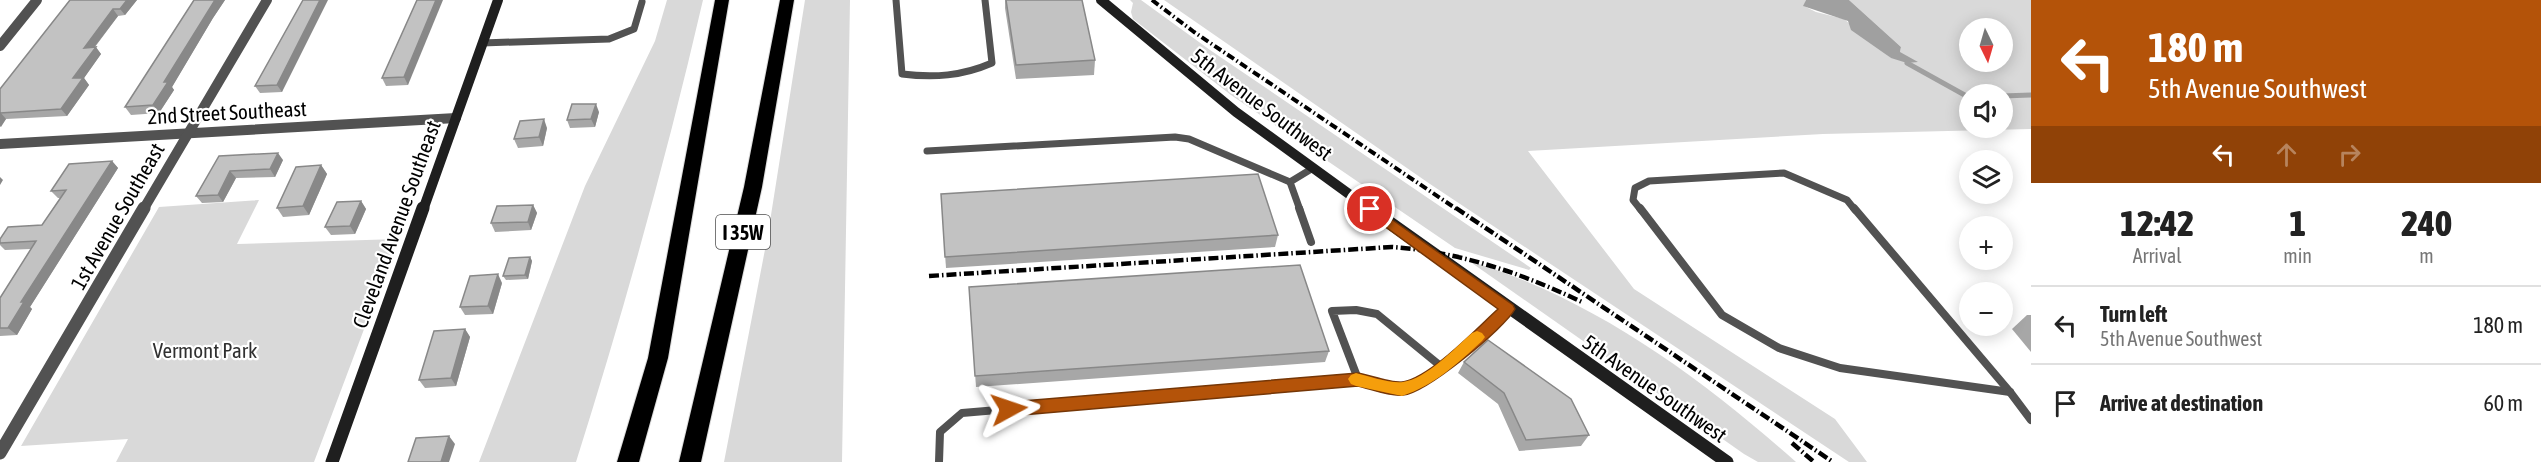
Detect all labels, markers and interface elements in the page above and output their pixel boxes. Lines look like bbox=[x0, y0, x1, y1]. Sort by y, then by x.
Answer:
north arrow bbox=[1959, 18, 2013, 72]
map controls bbox=[1959, 18, 2013, 336]
text: 180 m bbox=[2148, 23, 2243, 71]
icon: left bbox=[2049, 24, 2127, 102]
street label: 5th Avenue Southwest bbox=[1187, 43, 1337, 165]
text: 5th Avenue Southwest bbox=[2148, 73, 2367, 104]
button: sound bbox=[1959, 84, 2013, 138]
street label: 2nd Street Southeast bbox=[147, 96, 307, 128]
street label: Cleveland Avenue Southeast bbox=[347, 117, 445, 331]
icon: left bbox=[2207, 138, 2240, 171]
icon: ahead bbox=[2270, 138, 2303, 171]
icon: right bbox=[2333, 138, 2366, 171]
street label: 1st Avenue Southeast bbox=[65, 139, 169, 293]
button: layers bbox=[1959, 150, 2013, 204]
pin bbox=[1344, 183, 1395, 234]
icon: arrive bbox=[1353, 192, 1386, 225]
text: 12:42 bbox=[2120, 202, 2194, 244]
text: 1 bbox=[2289, 202, 2306, 244]
text: 240 bbox=[2401, 202, 2452, 244]
road number: I 35W bbox=[716, 215, 770, 249]
button: + bbox=[1959, 216, 2013, 270]
text: Arrival bbox=[2133, 244, 2182, 267]
text: min bbox=[2283, 244, 2312, 267]
text: m bbox=[2419, 244, 2434, 267]
button: − bbox=[1959, 282, 2013, 336]
text: Turn left bbox=[2100, 301, 2167, 327]
icon: left bbox=[2049, 309, 2082, 342]
text: 180 m bbox=[2473, 312, 2523, 338]
text: 5th Avenue Southwest bbox=[2100, 327, 2262, 350]
street label: 5th Avenue Southwest bbox=[1578, 329, 1732, 447]
park label: Vermont Park bbox=[153, 338, 257, 362]
position arrow bbox=[977, 377, 1041, 441]
icon: arrive bbox=[2049, 387, 2082, 420]
text: Arrive at destination bbox=[2100, 390, 2263, 416]
text: 60 m bbox=[2483, 390, 2523, 416]

